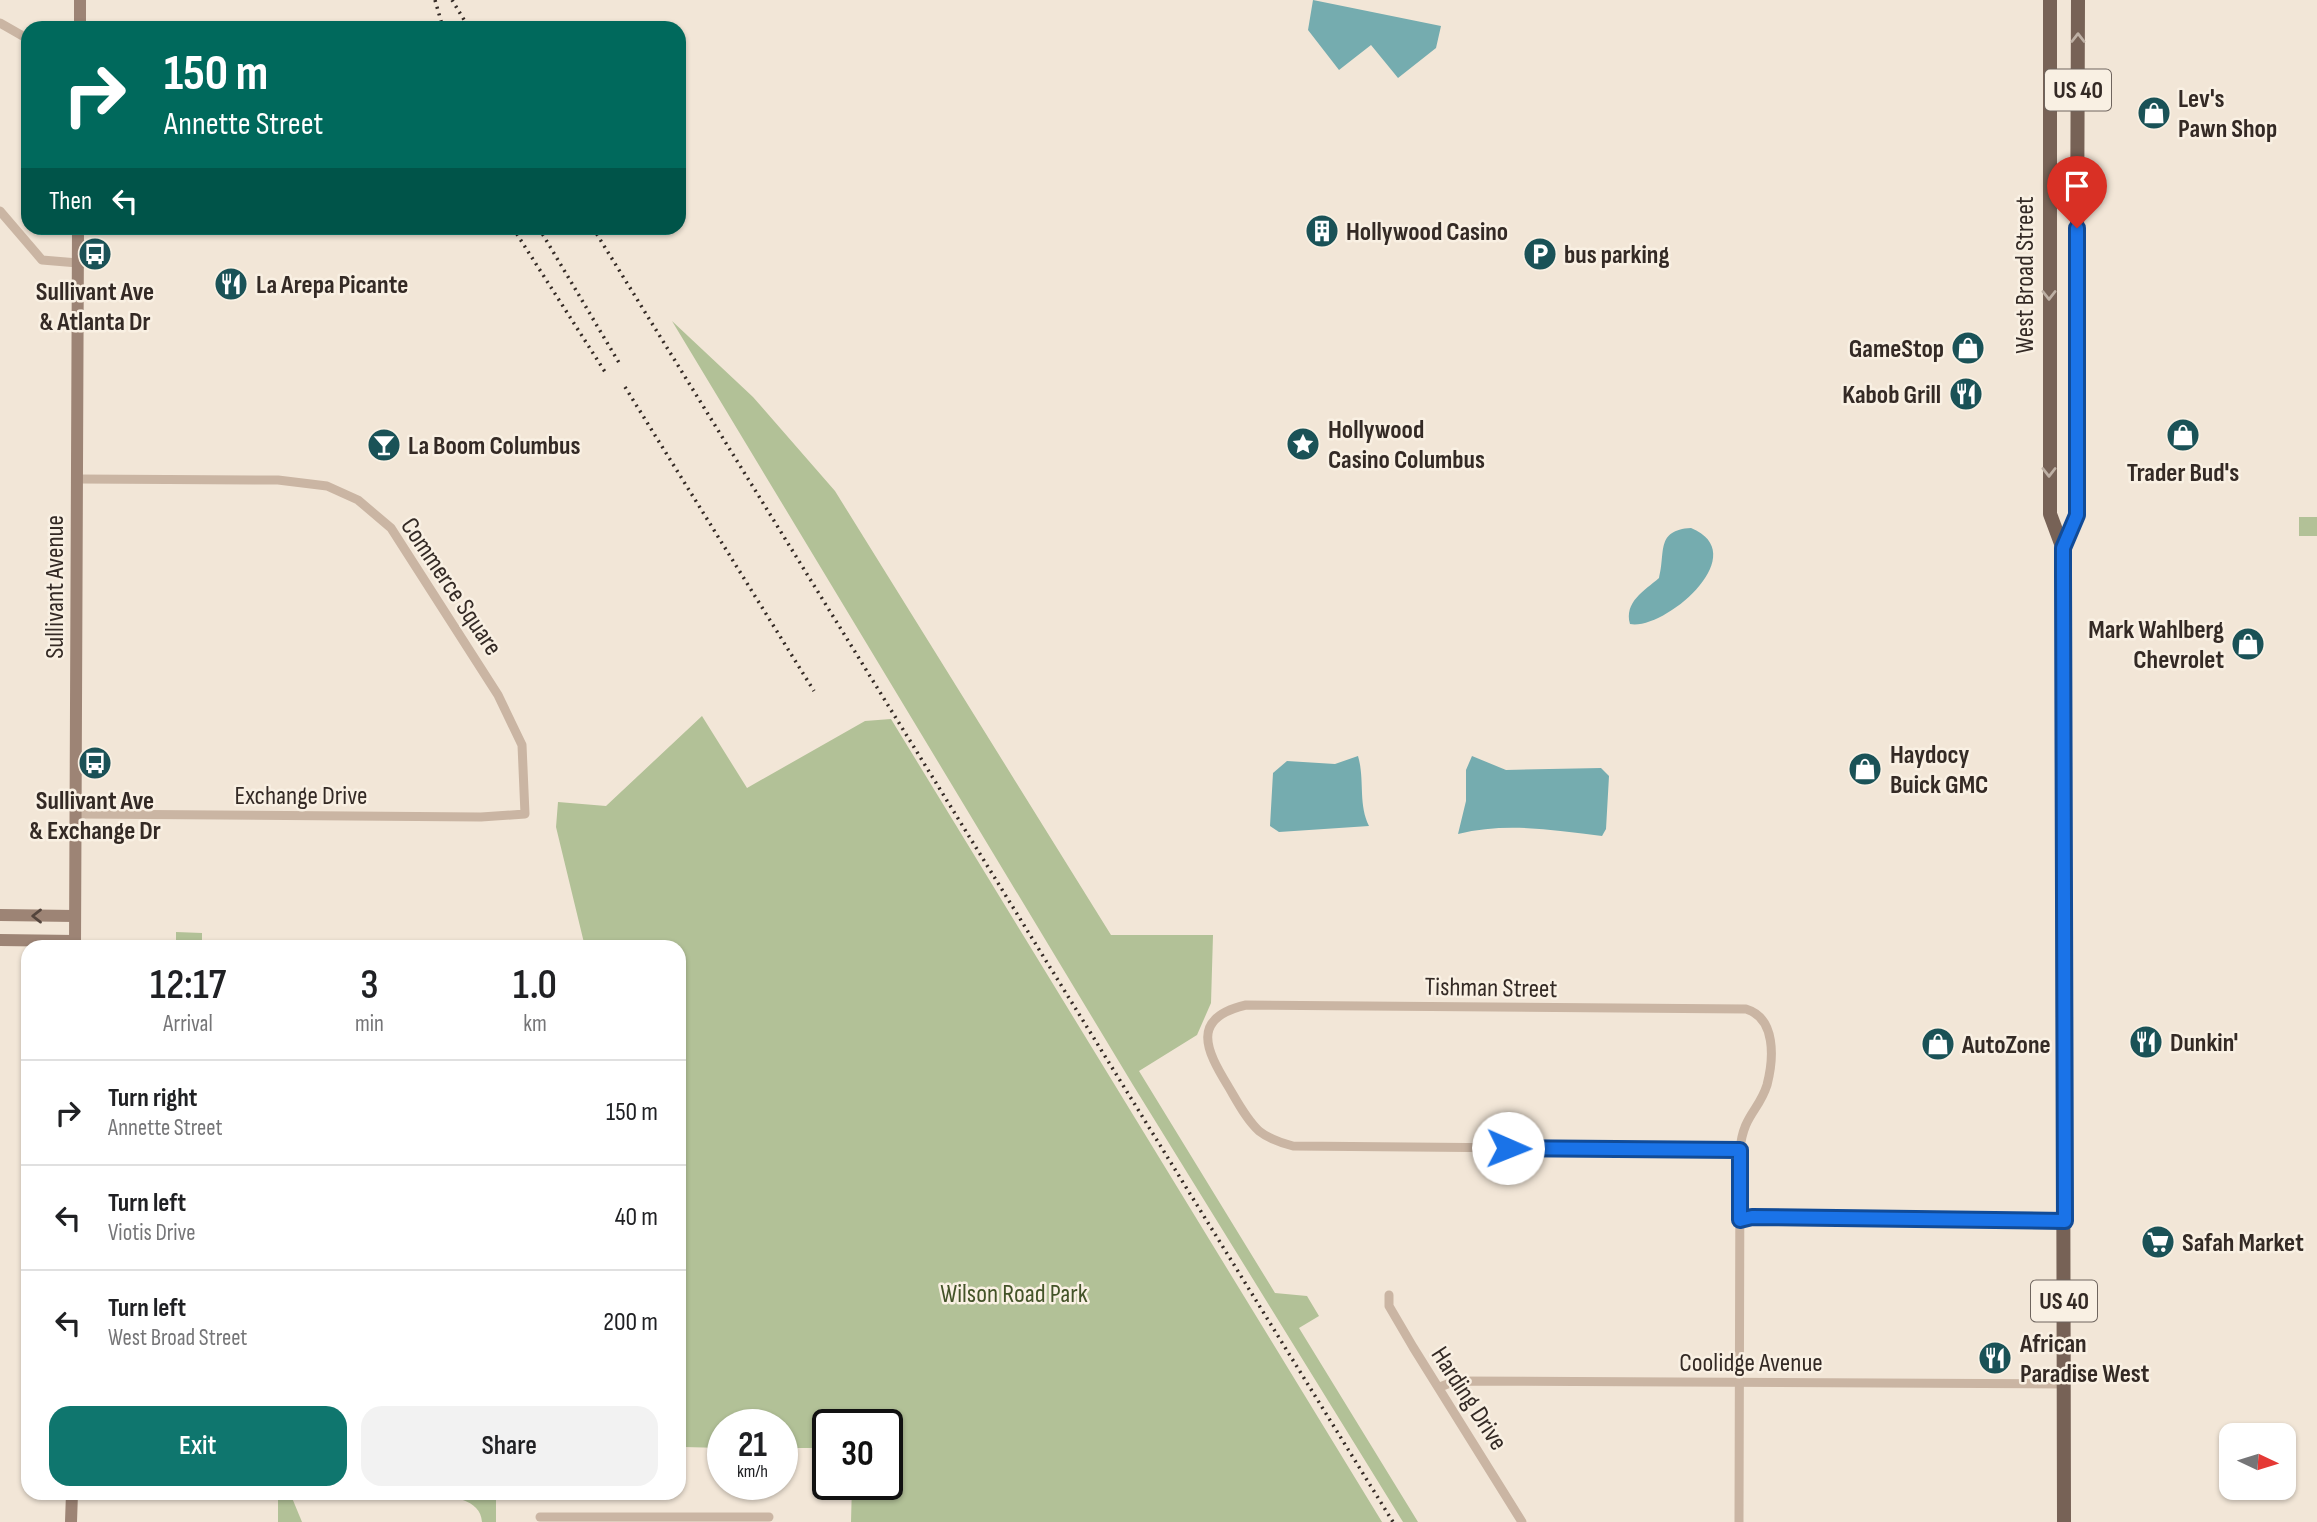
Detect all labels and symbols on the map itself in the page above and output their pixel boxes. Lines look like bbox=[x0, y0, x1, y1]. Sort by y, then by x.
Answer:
one-way arrow bbox=[2070, 32, 2086, 42]
road number: US 40 bbox=[2045, 70, 2111, 110]
place label: Lev's Pawn Shop bbox=[2178, 84, 2277, 145]
shop icon: Lev's Pawn Shop bbox=[2135, 94, 2173, 132]
pin bbox=[2047, 156, 2107, 228]
street label: West Broad Street bbox=[2010, 196, 2041, 354]
building icon: Hollywood Casino bbox=[1303, 212, 1341, 250]
place label: Hollywood Casino bbox=[1346, 217, 1508, 248]
bus stop icon: Sullivant Ave & Atlanta Dr bbox=[76, 235, 114, 273]
parking icon: bus parking bbox=[1521, 235, 1559, 273]
place label: bus parking bbox=[1564, 240, 1669, 271]
restaurant icon: La Arepa Picante bbox=[212, 265, 250, 303]
place label: La Arepa Picante bbox=[256, 270, 408, 301]
place label: Sullivant Ave & Atlanta Dr bbox=[36, 277, 154, 338]
one-way arrow bbox=[2041, 290, 2057, 301]
shop icon: GameStop bbox=[1949, 329, 1987, 367]
place label: GameStop bbox=[1849, 334, 1944, 365]
restaurant icon: Kabob Grill bbox=[1947, 375, 1985, 413]
place label: Kabob Grill bbox=[1842, 380, 1941, 411]
place label: Hollywood Casino Columbus bbox=[1328, 415, 1485, 476]
shop icon: Trader Bud's bbox=[2164, 416, 2202, 454]
place icon: Hollywood Casino Columbus bbox=[1284, 425, 1322, 463]
bar icon: La Boom Columbus bbox=[365, 426, 403, 464]
place label: La Boom Columbus bbox=[408, 431, 580, 462]
place label: Trader Bud's bbox=[2127, 458, 2239, 489]
one-way arrow bbox=[2041, 467, 2057, 478]
street label: Commerce Square bbox=[393, 512, 508, 662]
street label: Sullivant Avenue bbox=[40, 515, 71, 659]
place label: Mark Wahlberg Chevrolet bbox=[2088, 615, 2224, 676]
shop icon: Mark Wahlberg Chevrolet bbox=[2229, 625, 2267, 663]
place label: Haydocy Buick GMC bbox=[1890, 740, 1988, 801]
bus stop icon: Sullivant Ave & Exchange Dr bbox=[76, 744, 114, 782]
shop icon: Haydocy Buick GMC bbox=[1846, 750, 1884, 788]
street label: Exchange Drive bbox=[235, 781, 367, 812]
place label: Sullivant Ave & Exchange Dr bbox=[29, 786, 161, 847]
one-way arrow bbox=[32, 908, 42, 924]
street label: Tishman Street bbox=[1424, 972, 1558, 1005]
restaurant icon: Dunkin' bbox=[2127, 1023, 2165, 1061]
shop icon: AutoZone bbox=[1919, 1025, 1957, 1063]
place label: Dunkin' bbox=[2170, 1028, 2238, 1059]
place label: AutoZone bbox=[1961, 1030, 2051, 1061]
position arrow bbox=[1471, 1111, 1545, 1185]
supermarket icon: Safah Market bbox=[2139, 1223, 2177, 1261]
place label: Safah Market bbox=[2182, 1228, 2304, 1259]
park label: Wilson Road Park bbox=[940, 1279, 1088, 1310]
road number: US 40 bbox=[2031, 1280, 2097, 1322]
place label: African Paradise West bbox=[2019, 1329, 2150, 1390]
restaurant icon: African Paradise West bbox=[1976, 1339, 2014, 1377]
street label: Harding Drive bbox=[1424, 1341, 1514, 1456]
street label: Coolidge Avenue bbox=[1679, 1348, 1823, 1379]
speed limit sign: 30 bbox=[812, 1409, 903, 1500]
north arrow bbox=[2219, 1423, 2296, 1500]

